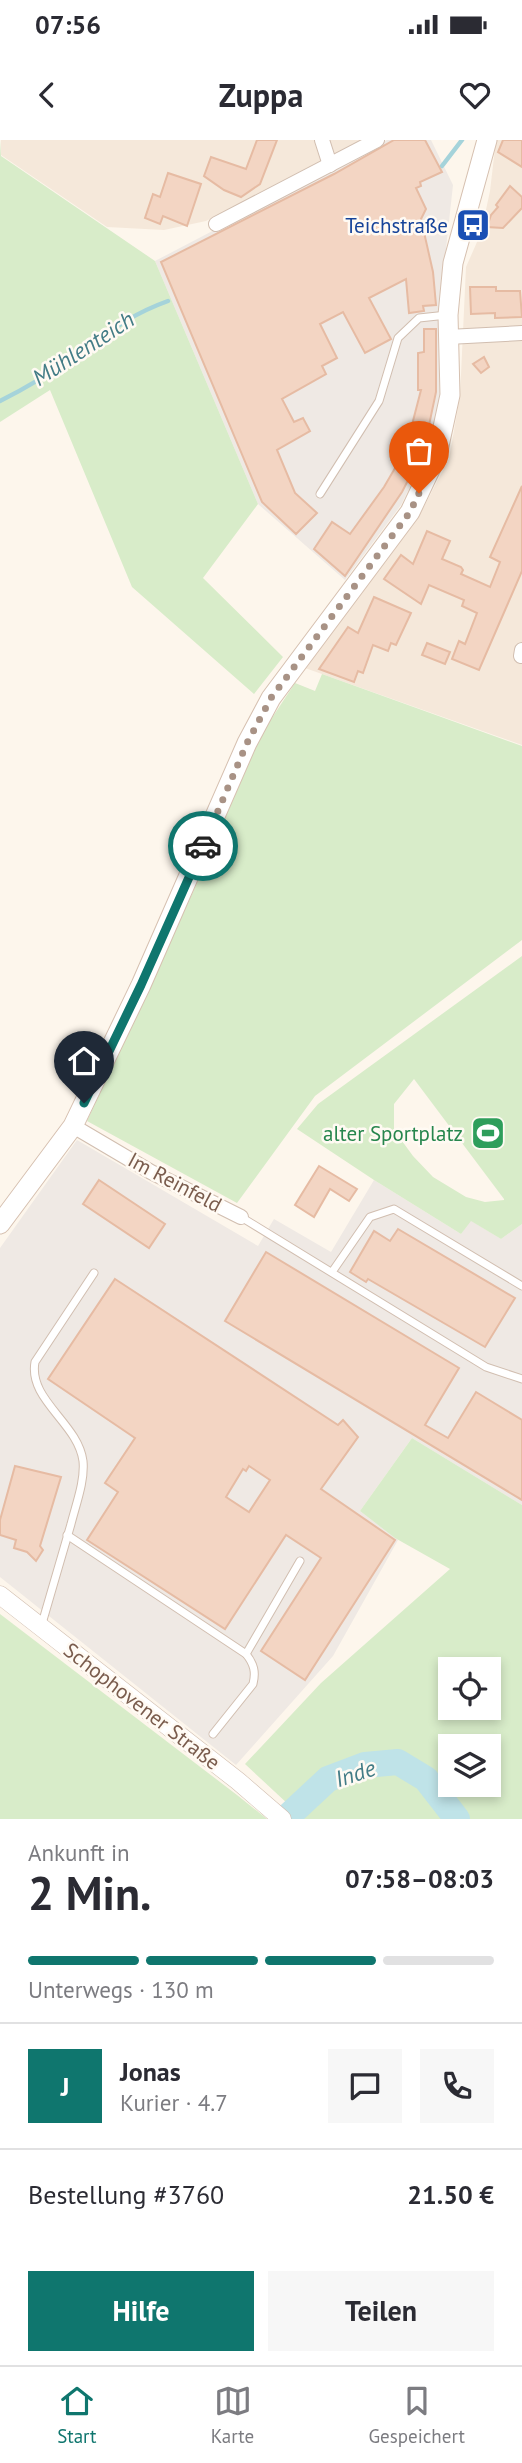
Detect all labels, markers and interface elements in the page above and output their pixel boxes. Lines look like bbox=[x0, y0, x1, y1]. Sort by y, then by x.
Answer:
text: 07:56 bbox=[35, 8, 101, 41]
text: Zuppa bbox=[219, 74, 303, 116]
icon: back bbox=[28, 76, 66, 114]
icon: heart bbox=[456, 76, 494, 114]
bus stop icon: Teichstraße bbox=[454, 206, 492, 244]
place label: Teichstraße bbox=[345, 212, 448, 239]
water label: Mühlenteich bbox=[27, 304, 139, 392]
pin bbox=[389, 421, 449, 493]
icon: bag bbox=[400, 432, 438, 470]
courier bbox=[168, 811, 238, 881]
icon: car bbox=[184, 827, 222, 865]
pin bbox=[54, 1031, 114, 1103]
icon: home bbox=[65, 1042, 103, 1080]
sports icon: alter Sportplatz bbox=[469, 1114, 507, 1152]
place label: alter Sportplatz bbox=[323, 1120, 463, 1147]
street label: Im Reinfeld bbox=[123, 1146, 227, 1218]
street label: Schophovener Straße bbox=[58, 1636, 226, 1776]
map controls bbox=[438, 1657, 501, 1797]
button: locate bbox=[438, 1657, 501, 1720]
button: layers bbox=[438, 1734, 501, 1797]
water label: Inde bbox=[331, 1753, 379, 1793]
text: Ankunft in bbox=[28, 1838, 130, 1867]
text: 07:58–08:03 bbox=[345, 1862, 494, 1895]
text: 2 Min. bbox=[28, 1863, 151, 1923]
text: Unterwegs · 130 m bbox=[28, 1975, 214, 2004]
button: chat bbox=[328, 2049, 402, 2123]
button: phone bbox=[420, 2049, 494, 2123]
text: Jonas bbox=[120, 2055, 181, 2088]
text: J bbox=[61, 2070, 69, 2103]
text: Kurier · 4.7 bbox=[120, 2088, 228, 2117]
text: Bestellung #3760 bbox=[28, 2178, 224, 2211]
text: 21.50 € bbox=[407, 2178, 494, 2211]
button: Hilfe bbox=[28, 2271, 254, 2351]
button: Teilen bbox=[268, 2271, 494, 2351]
tab: Start bbox=[57, 2382, 97, 2448]
tab: Karte bbox=[211, 2382, 254, 2448]
tab: Gespeichert bbox=[368, 2382, 465, 2448]

